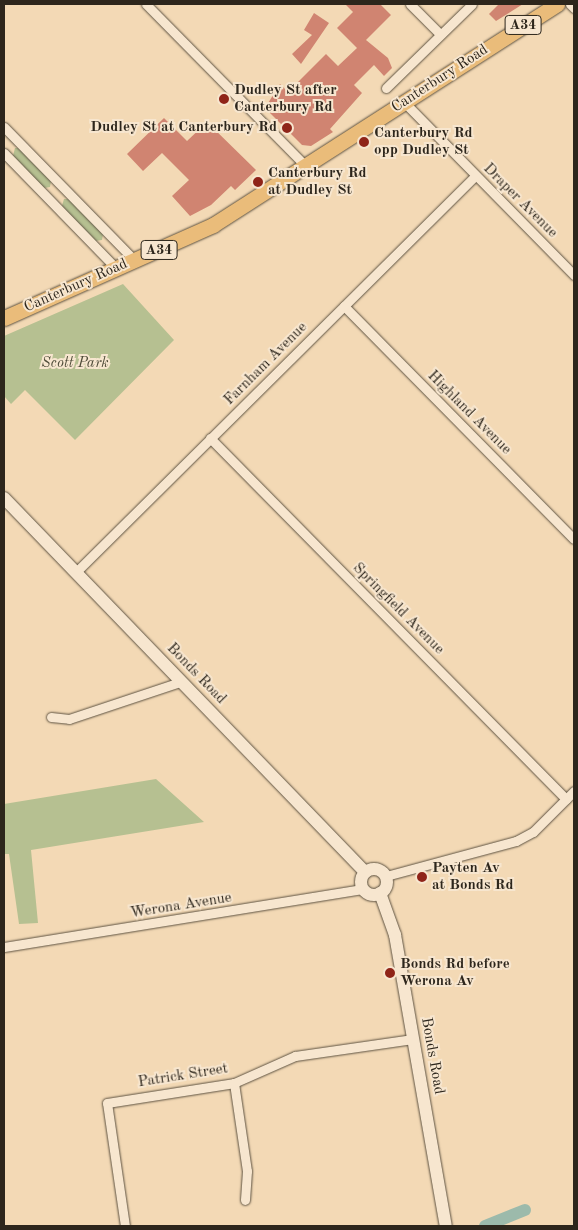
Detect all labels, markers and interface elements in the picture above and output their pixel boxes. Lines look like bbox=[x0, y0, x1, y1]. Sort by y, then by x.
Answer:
road number: A34 bbox=[504, 14, 542, 36]
street label: Canterbury Road bbox=[388, 41, 492, 117]
place label: Dudley St after Canterbury Rd bbox=[234, 81, 337, 116]
marker: Dudley St after Canterbury Rd bbox=[218, 93, 230, 105]
place label: Dudley St at Canterbury Rd bbox=[90, 119, 277, 137]
marker: Dudley St at Canterbury Rd bbox=[281, 122, 293, 134]
place label: Canterbury Rd opp Dudley St bbox=[374, 124, 473, 159]
marker: Canterbury Rd opp Dudley St bbox=[358, 136, 370, 148]
street label: Draper Avenue bbox=[479, 160, 561, 242]
place label: Canterbury Rd at Dudley St bbox=[268, 164, 367, 199]
marker: Canterbury Rd at Dudley St bbox=[252, 176, 264, 188]
road number: A34 bbox=[140, 238, 178, 262]
street label: Canterbury Road bbox=[22, 255, 130, 317]
street label: Farnham Avenue bbox=[221, 319, 311, 409]
park label: Scott Park bbox=[41, 355, 109, 373]
street label: Highland Avenue bbox=[423, 367, 515, 459]
street label: Springfield Avenue bbox=[348, 559, 448, 659]
street label: Bonds Road bbox=[162, 640, 230, 708]
place label: Payten Av at Bonds Rd bbox=[432, 859, 514, 894]
marker: Payten Av at Bonds Rd bbox=[416, 871, 428, 883]
street label: Werona Avenue bbox=[129, 889, 233, 923]
place label: Bonds Rd before Werona Av bbox=[400, 955, 510, 990]
marker: Bonds Rd before Werona Av bbox=[384, 967, 396, 979]
street label: Bonds Road bbox=[416, 1016, 448, 1096]
street label: Patrick Street bbox=[137, 1060, 229, 1092]

